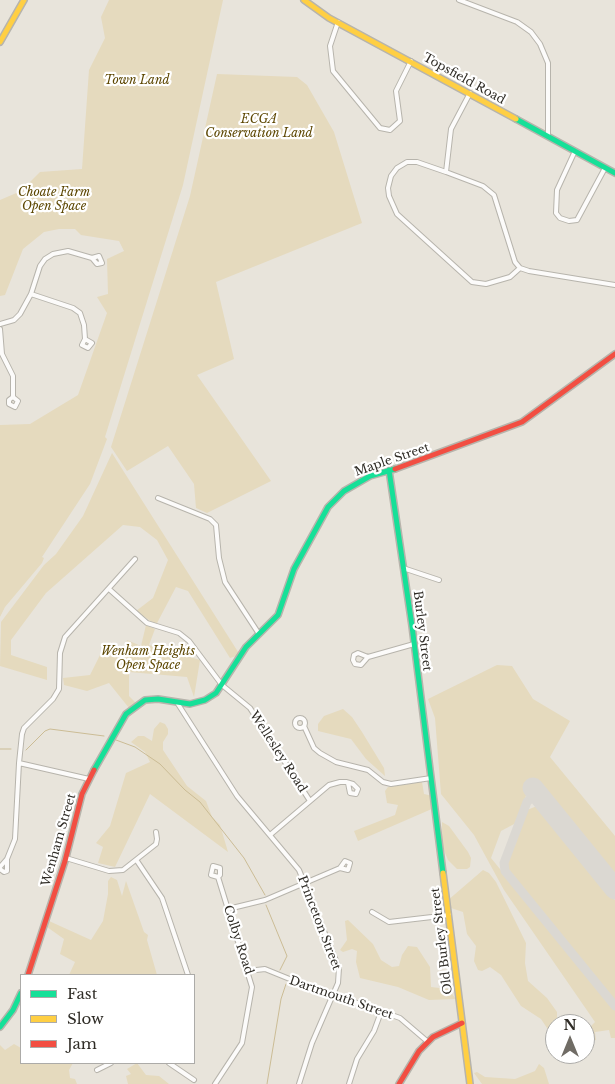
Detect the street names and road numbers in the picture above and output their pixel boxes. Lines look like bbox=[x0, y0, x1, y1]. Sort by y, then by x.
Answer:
street label: Topsfield Road bbox=[420, 50, 508, 108]
street label: Maple Street bbox=[353, 440, 431, 480]
street label: Burley Street bbox=[410, 590, 434, 672]
street label: Wellesley Road bbox=[246, 709, 310, 795]
street label: Wenham Street bbox=[39, 792, 79, 888]
street label: Princeton Street bbox=[294, 874, 344, 972]
street label: Old Burley Street bbox=[428, 887, 456, 995]
street label: Colby Road bbox=[220, 904, 256, 976]
street label: Dartmouth Street bbox=[287, 974, 395, 1022]

